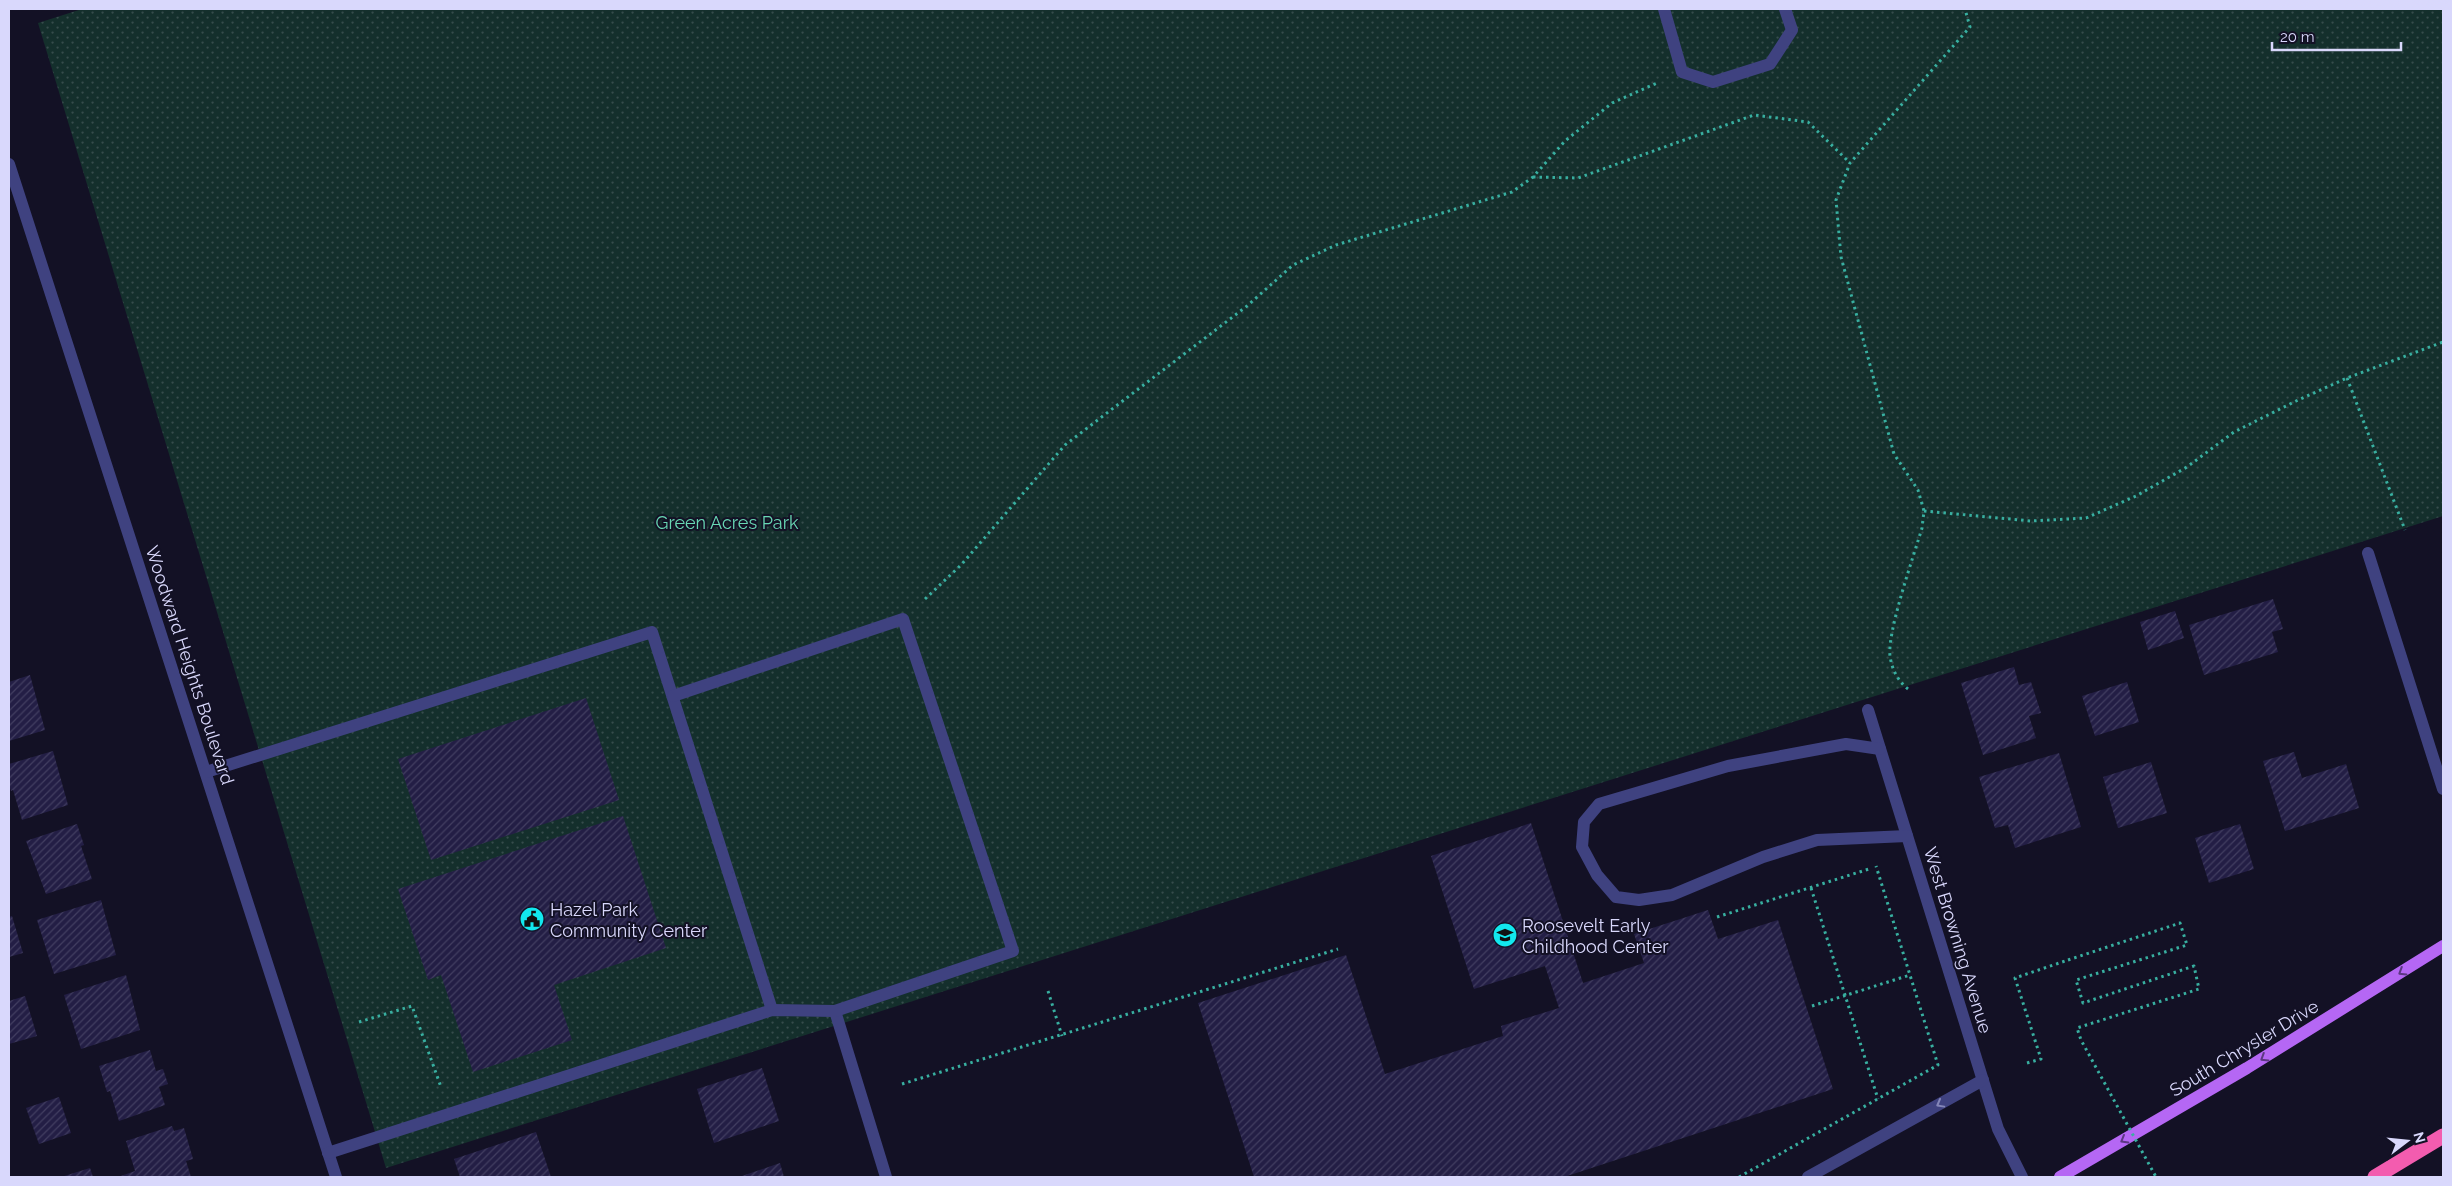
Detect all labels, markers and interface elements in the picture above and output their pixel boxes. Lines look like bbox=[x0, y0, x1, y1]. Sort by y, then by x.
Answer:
scale bar bbox=[2272, 20, 2401, 52]
text: 20 m bbox=[2280, 28, 2315, 46]
park label: Green Acres Park bbox=[656, 512, 799, 533]
street label: Woodward Heights Boulevard bbox=[141, 543, 239, 787]
street label: West Browning Avenue bbox=[1920, 844, 1996, 1036]
place label: Hazel Park Community Center bbox=[550, 899, 708, 941]
public building icon: Hazel Park Community Center bbox=[519, 906, 545, 932]
place label: Roosevelt Early Childhood Center bbox=[1522, 915, 1669, 957]
school or university icon: Roosevelt Early Childhood Center bbox=[1492, 922, 1518, 948]
one-way arrow bbox=[2398, 966, 2407, 976]
street label: South Chrysler Drive bbox=[2166, 995, 2323, 1101]
one-way arrow bbox=[2260, 1052, 2269, 1061]
one-way arrow bbox=[1936, 1098, 1945, 1108]
north arrow bbox=[2382, 1116, 2432, 1166]
text: N bbox=[2410, 1130, 2429, 1145]
one-way arrow bbox=[2120, 1134, 2129, 1144]

